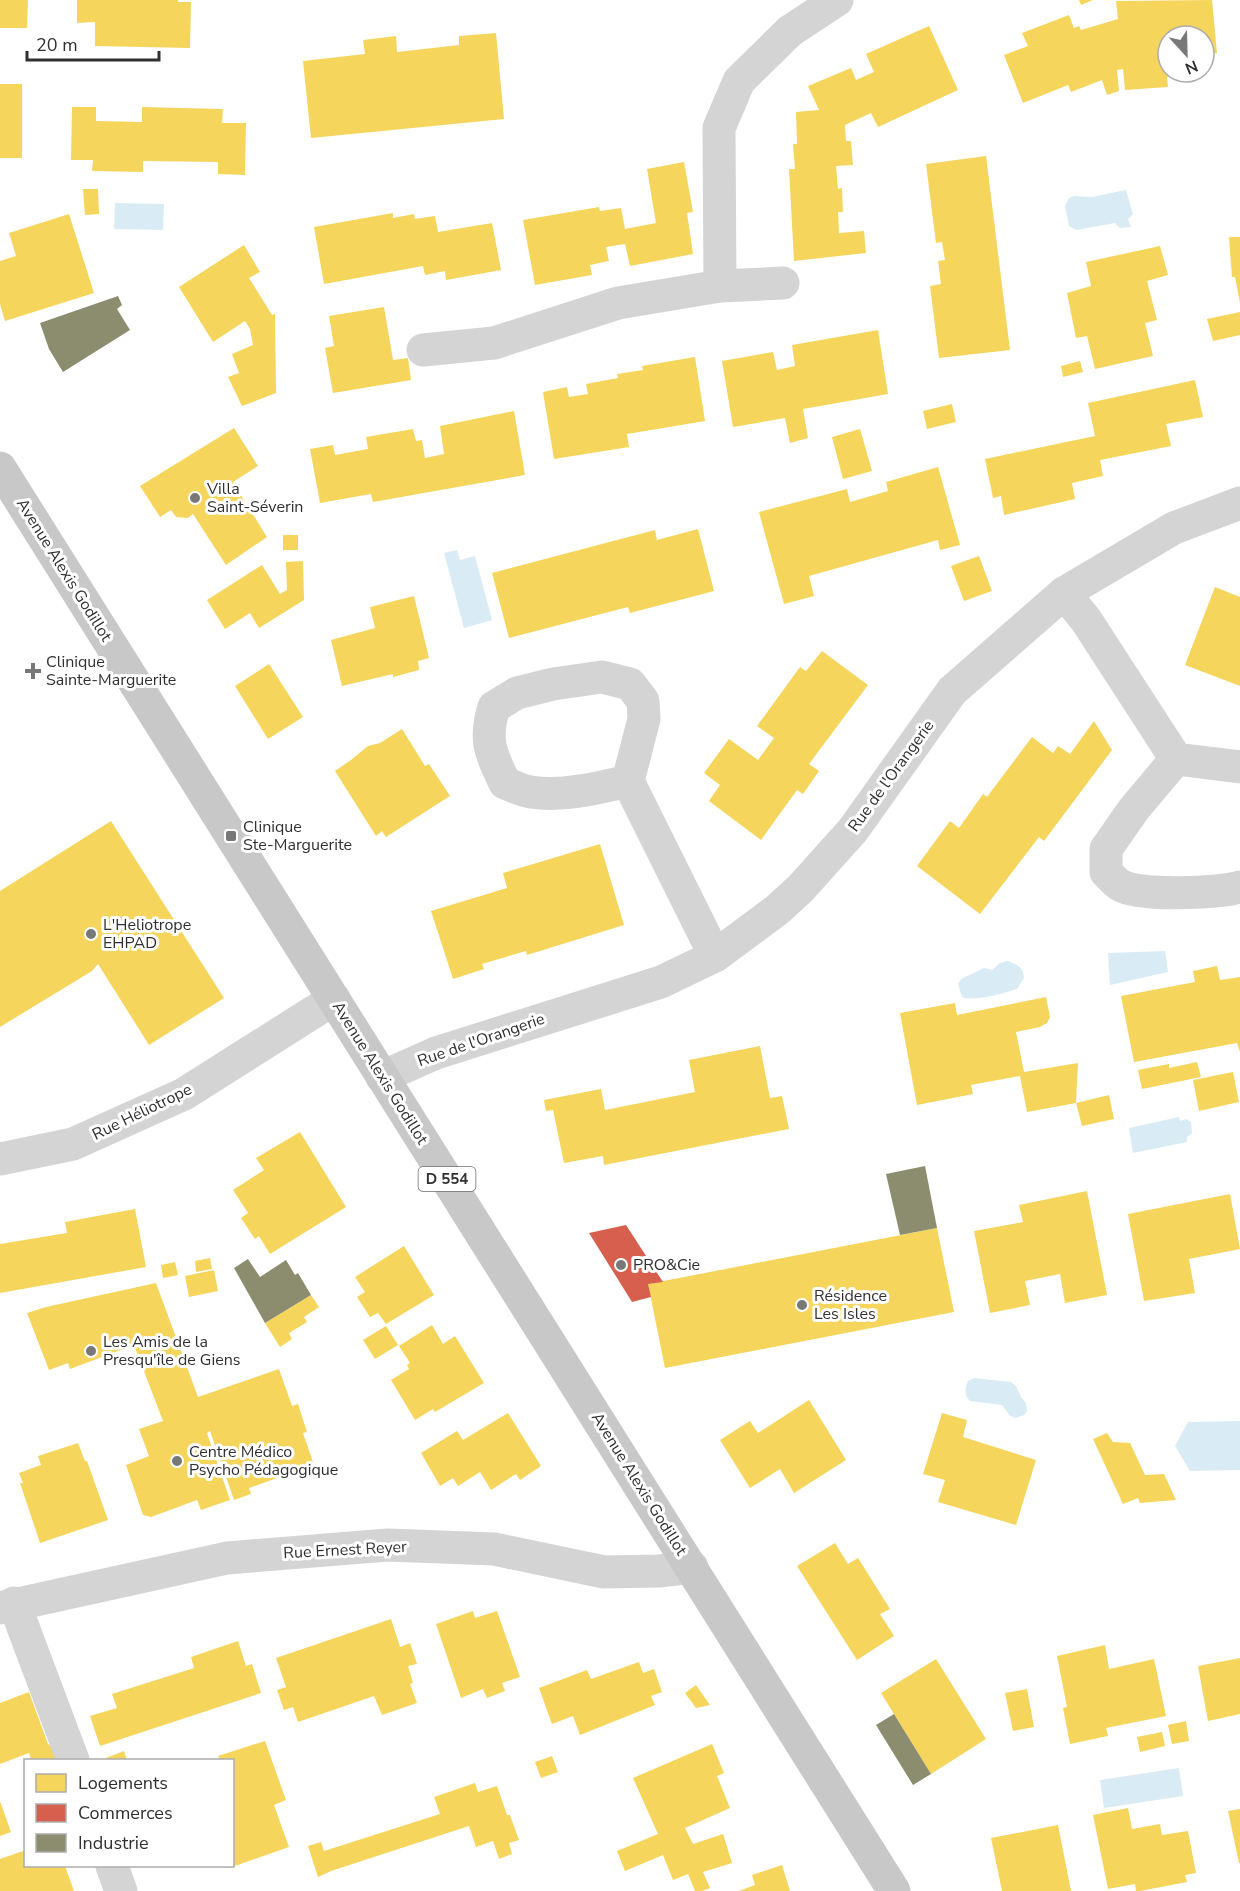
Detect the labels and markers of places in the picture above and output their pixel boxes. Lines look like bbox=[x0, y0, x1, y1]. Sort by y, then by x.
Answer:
place label: Villa Saint-Séverin bbox=[206, 478, 303, 518]
marker: Villa Saint-Séverin bbox=[188, 491, 202, 505]
place label: Clinique Sainte-Marguerite bbox=[46, 651, 176, 691]
marker: Clinique Sainte-Marguerite bbox=[24, 662, 42, 680]
place label: Clinique Ste-Marguerite bbox=[243, 816, 352, 856]
marker: Clinique Ste-Marguerite bbox=[224, 829, 238, 843]
place label: L'Heliotrope EHPAD bbox=[103, 914, 191, 954]
marker: L'Heliotrope EHPAD bbox=[84, 927, 98, 941]
place label: PRO&Cie bbox=[633, 1254, 700, 1276]
marker: PRO&Cie bbox=[614, 1258, 628, 1272]
place label: Résidence Les Isles bbox=[814, 1285, 887, 1325]
marker: Résidence Les Isles bbox=[795, 1298, 809, 1312]
place label: Les Amis de la Presqu'île de Giens bbox=[103, 1331, 240, 1371]
marker: Les Amis de la Presqu'île de Giens bbox=[84, 1344, 98, 1358]
place label: Centre Médico Psycho Pédagogique bbox=[189, 1441, 338, 1481]
marker: Centre Médico Psycho Pédagogique bbox=[170, 1454, 184, 1468]

